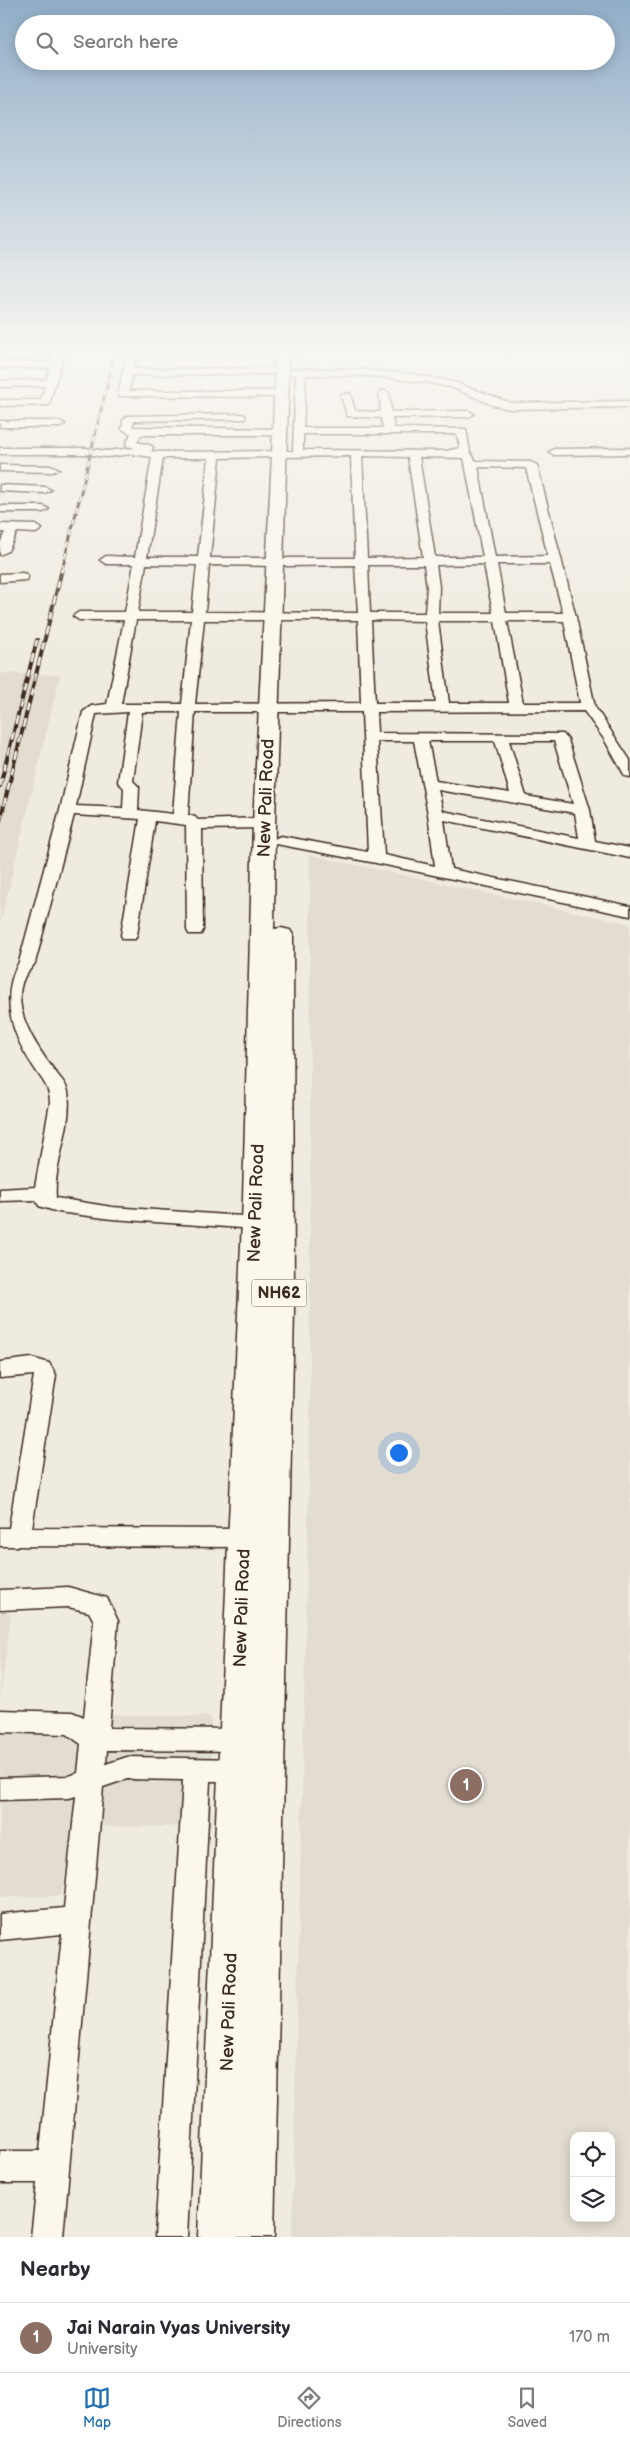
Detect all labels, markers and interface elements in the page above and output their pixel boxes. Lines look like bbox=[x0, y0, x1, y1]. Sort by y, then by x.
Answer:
search box bbox=[15, 15, 615, 70]
icon: search bbox=[33, 29, 61, 57]
text: Search here bbox=[73, 31, 178, 54]
street label: New Pali Road bbox=[253, 738, 279, 858]
street label: New Pali Road bbox=[243, 1143, 269, 1263]
road number: NH62 bbox=[252, 1280, 306, 1306]
your location bbox=[386, 1440, 412, 1466]
street label: New Pali Road bbox=[229, 1548, 255, 1668]
pin: 1 bbox=[450, 1766, 482, 1804]
street label: New Pali Road bbox=[216, 1952, 242, 2072]
map controls bbox=[570, 2132, 615, 2222]
button: locate bbox=[570, 2132, 615, 2177]
button: layers bbox=[570, 2177, 615, 2222]
text: Nearby bbox=[20, 2257, 90, 2282]
text: Jai Narain Vyas University bbox=[67, 2317, 290, 2340]
text: 1 bbox=[33, 2328, 39, 2347]
text: 170 m bbox=[569, 2328, 610, 2347]
text: University bbox=[67, 2340, 138, 2359]
tab: Map bbox=[83, 2384, 111, 2431]
tab: Directions bbox=[277, 2384, 342, 2431]
tab: Saved bbox=[508, 2384, 547, 2431]

